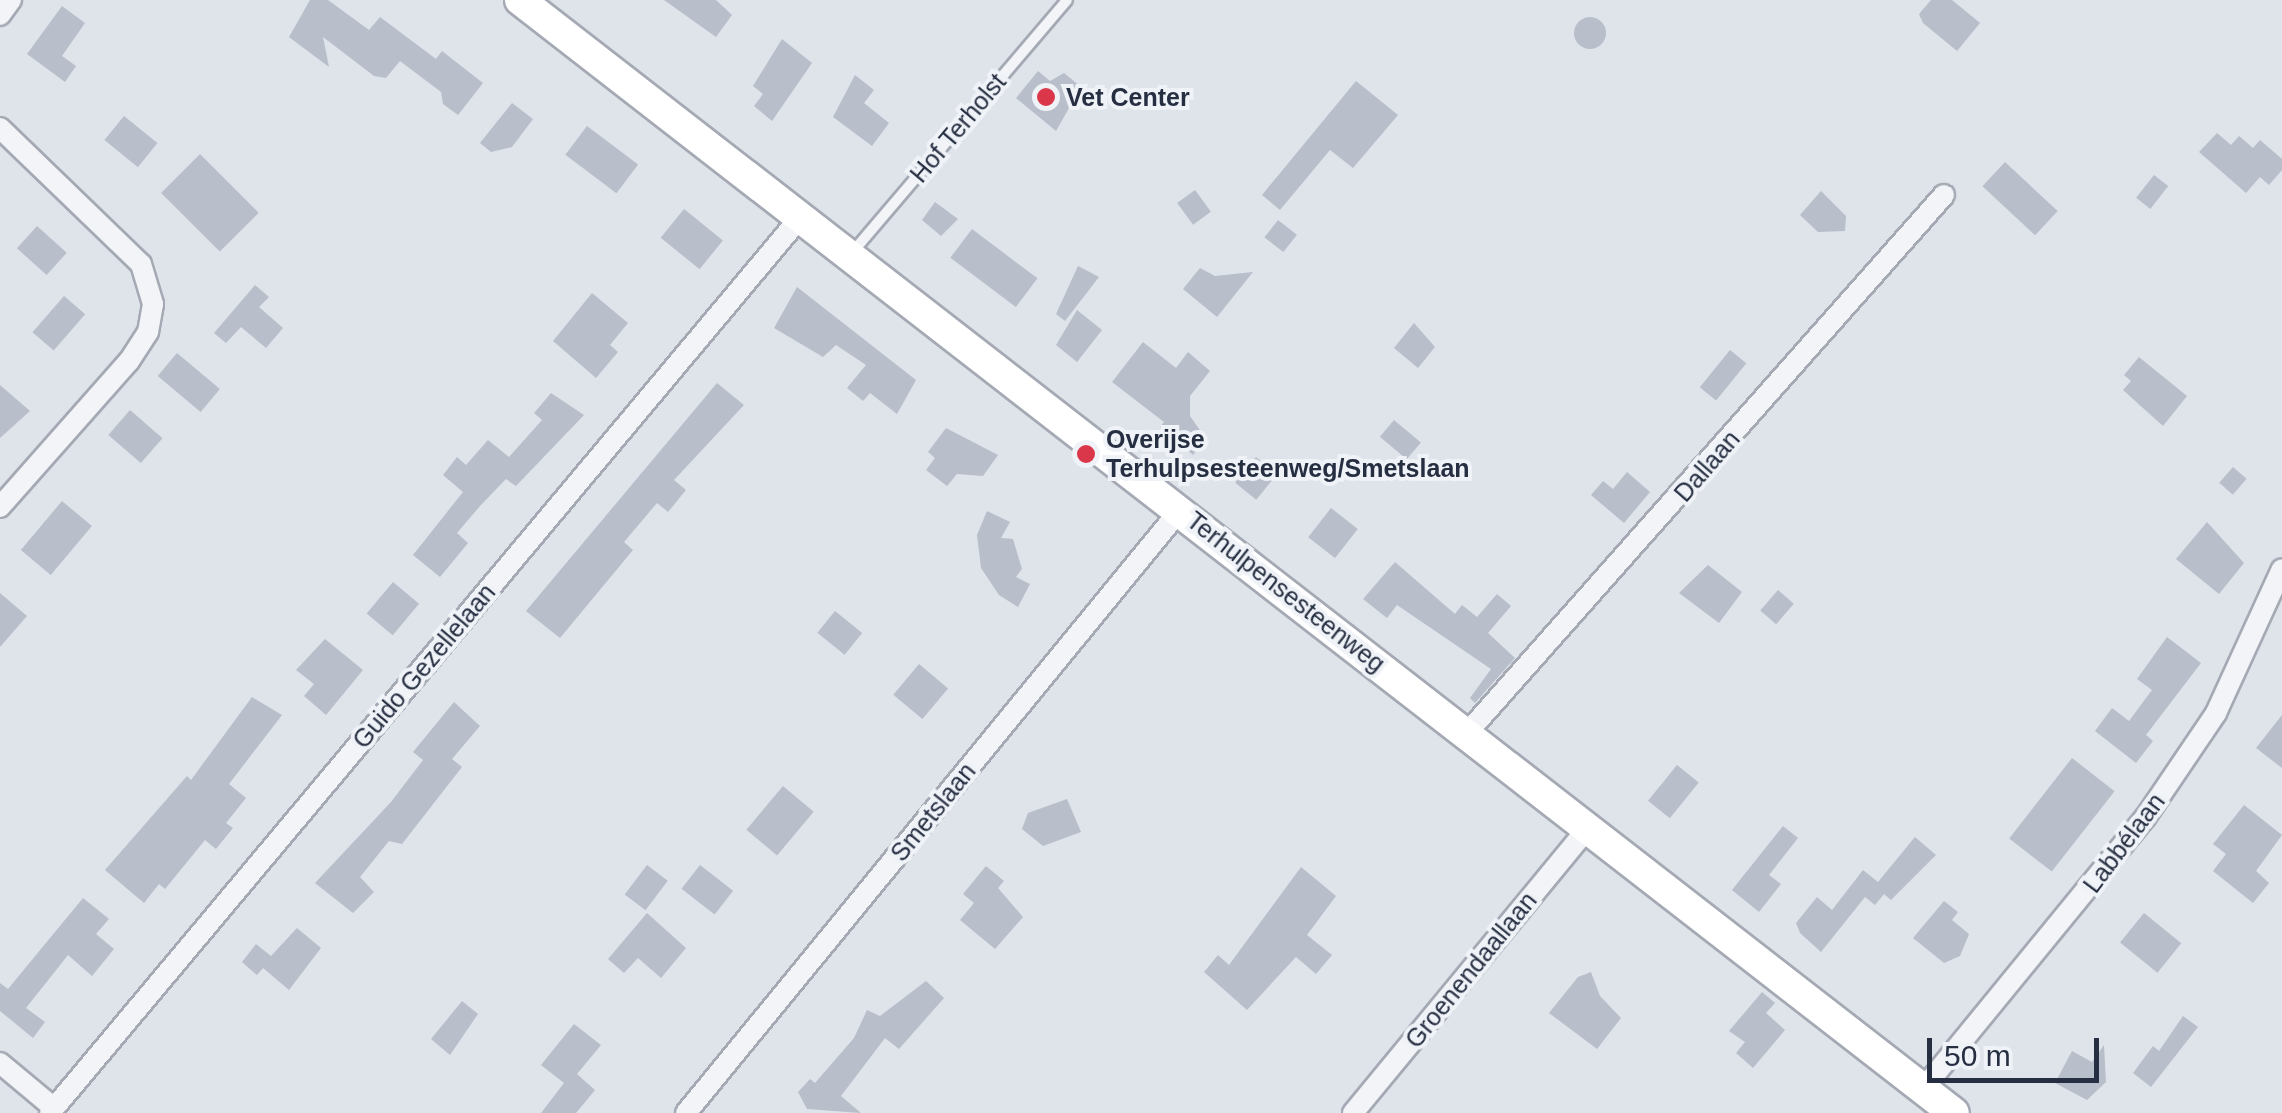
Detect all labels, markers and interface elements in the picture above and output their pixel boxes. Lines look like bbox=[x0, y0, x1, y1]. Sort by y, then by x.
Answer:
street label: Hof Terholst bbox=[904, 67, 1012, 189]
place label: Vet Center bbox=[1066, 82, 1190, 112]
marker: Vet Center bbox=[1035, 86, 1057, 108]
street label: Dallaan bbox=[1668, 424, 1746, 508]
place label: Overijse Terhulpsesteenweg/Smetslaan bbox=[1106, 425, 1470, 484]
marker: Overijse Terhulpsesteenweg/Smetslaan bbox=[1075, 443, 1097, 465]
street label: Terhulpensesteenweg bbox=[1181, 505, 1391, 679]
street label: Guido Gezellelaan bbox=[346, 578, 502, 754]
street label: Smetslaan bbox=[884, 757, 982, 867]
street label: Labbélaan bbox=[2077, 787, 2171, 899]
street label: Groenendaallaan bbox=[1399, 886, 1543, 1054]
scale bar bbox=[1932, 1018, 2104, 1080]
text: 50 m bbox=[1944, 1039, 2011, 1072]

